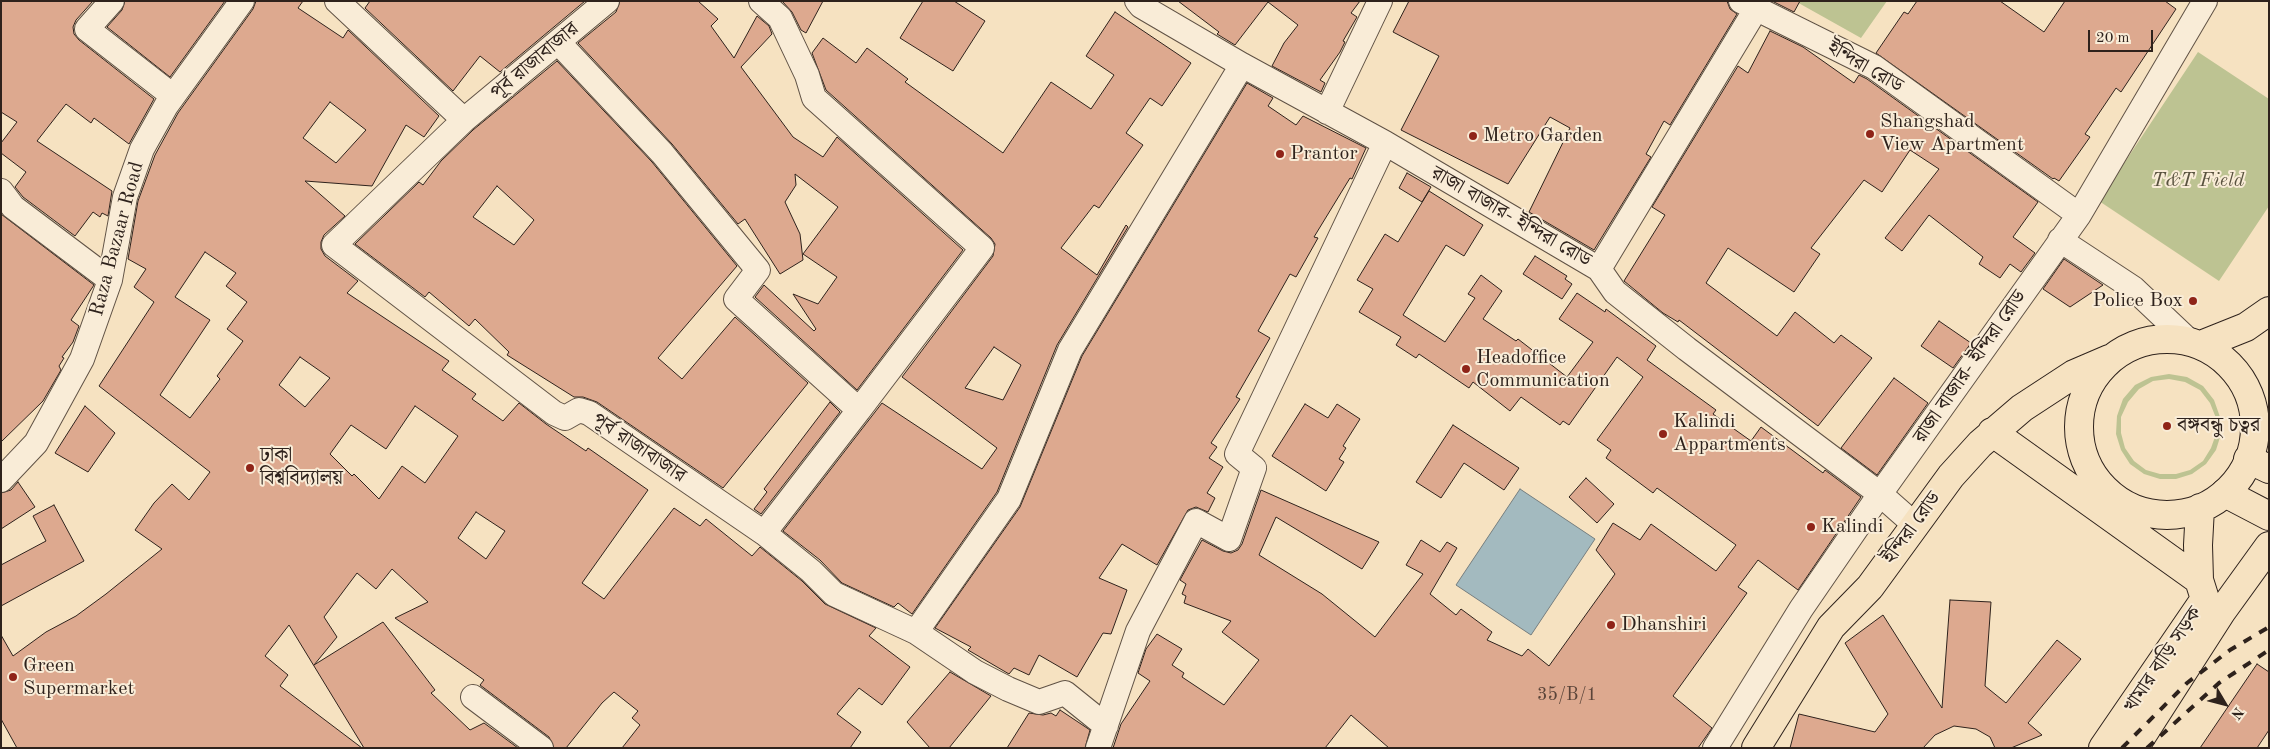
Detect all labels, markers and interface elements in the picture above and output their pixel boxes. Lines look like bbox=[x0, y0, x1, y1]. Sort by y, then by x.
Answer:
street label: পূর্ব রাজাবাজার bbox=[486, 17, 584, 105]
scale bar bbox=[2090, 20, 2155, 52]
text: 20 m bbox=[2096, 31, 2130, 46]
street label: ইন্দিরা রোড bbox=[1823, 36, 1907, 98]
place label: Shangshad View Apartment bbox=[1880, 110, 2024, 157]
place label: Metro Garden bbox=[1483, 124, 1603, 148]
marker: Shangshad View Apartment bbox=[1864, 128, 1876, 140]
marker: Metro Garden bbox=[1467, 130, 1479, 142]
place label: Prantor bbox=[1290, 142, 1358, 166]
marker: Prantor bbox=[1274, 148, 1286, 160]
street label: Raza Bazaar Road bbox=[85, 159, 149, 319]
street label: রাজা বাজার- ইন্দিরা রোড bbox=[1427, 161, 1595, 273]
park label: T&T Field bbox=[2152, 169, 2244, 193]
street label: রাজা বাজার- ইন্দিরা রোড bbox=[1908, 286, 2032, 448]
place label: Police Box bbox=[2093, 289, 2183, 313]
marker: Police Box bbox=[2187, 295, 2199, 307]
place label: Headoffice Communication bbox=[1476, 346, 1610, 393]
marker: Headoffice Communication bbox=[1460, 363, 1472, 375]
street label: পূর্ব রাজাবাজার bbox=[588, 408, 690, 488]
place label: Kalindi Appartments bbox=[1673, 410, 1786, 457]
place label: বঙ্গবন্ধু চত্বর bbox=[2177, 414, 2260, 438]
marker: বঙ্গবন্ধু চত্বর bbox=[2161, 420, 2173, 432]
marker: Kalindi Appartments bbox=[1657, 428, 1669, 440]
place label: ঢাকা বিশ্ববিদ্যালয় bbox=[260, 444, 343, 491]
marker: ঢাকা বিশ্ববিদ্যালয় bbox=[244, 462, 256, 474]
street label: ইন্দিরা রোড bbox=[1878, 487, 1946, 569]
place label: Kalindi bbox=[1821, 515, 1883, 539]
marker: Kalindi bbox=[1805, 521, 1817, 533]
street label: খামার বাড়ি সড়ক bbox=[2119, 602, 2207, 718]
place label: Dhanshiri bbox=[1621, 613, 1707, 637]
marker: Dhanshiri bbox=[1605, 619, 1617, 631]
place label: Green Supermarket bbox=[23, 654, 134, 701]
marker: Green Supermarket bbox=[7, 671, 19, 683]
north arrow bbox=[2200, 679, 2250, 729]
house number: 35/B/1 bbox=[1537, 684, 1597, 706]
text: N bbox=[2228, 705, 2246, 722]

